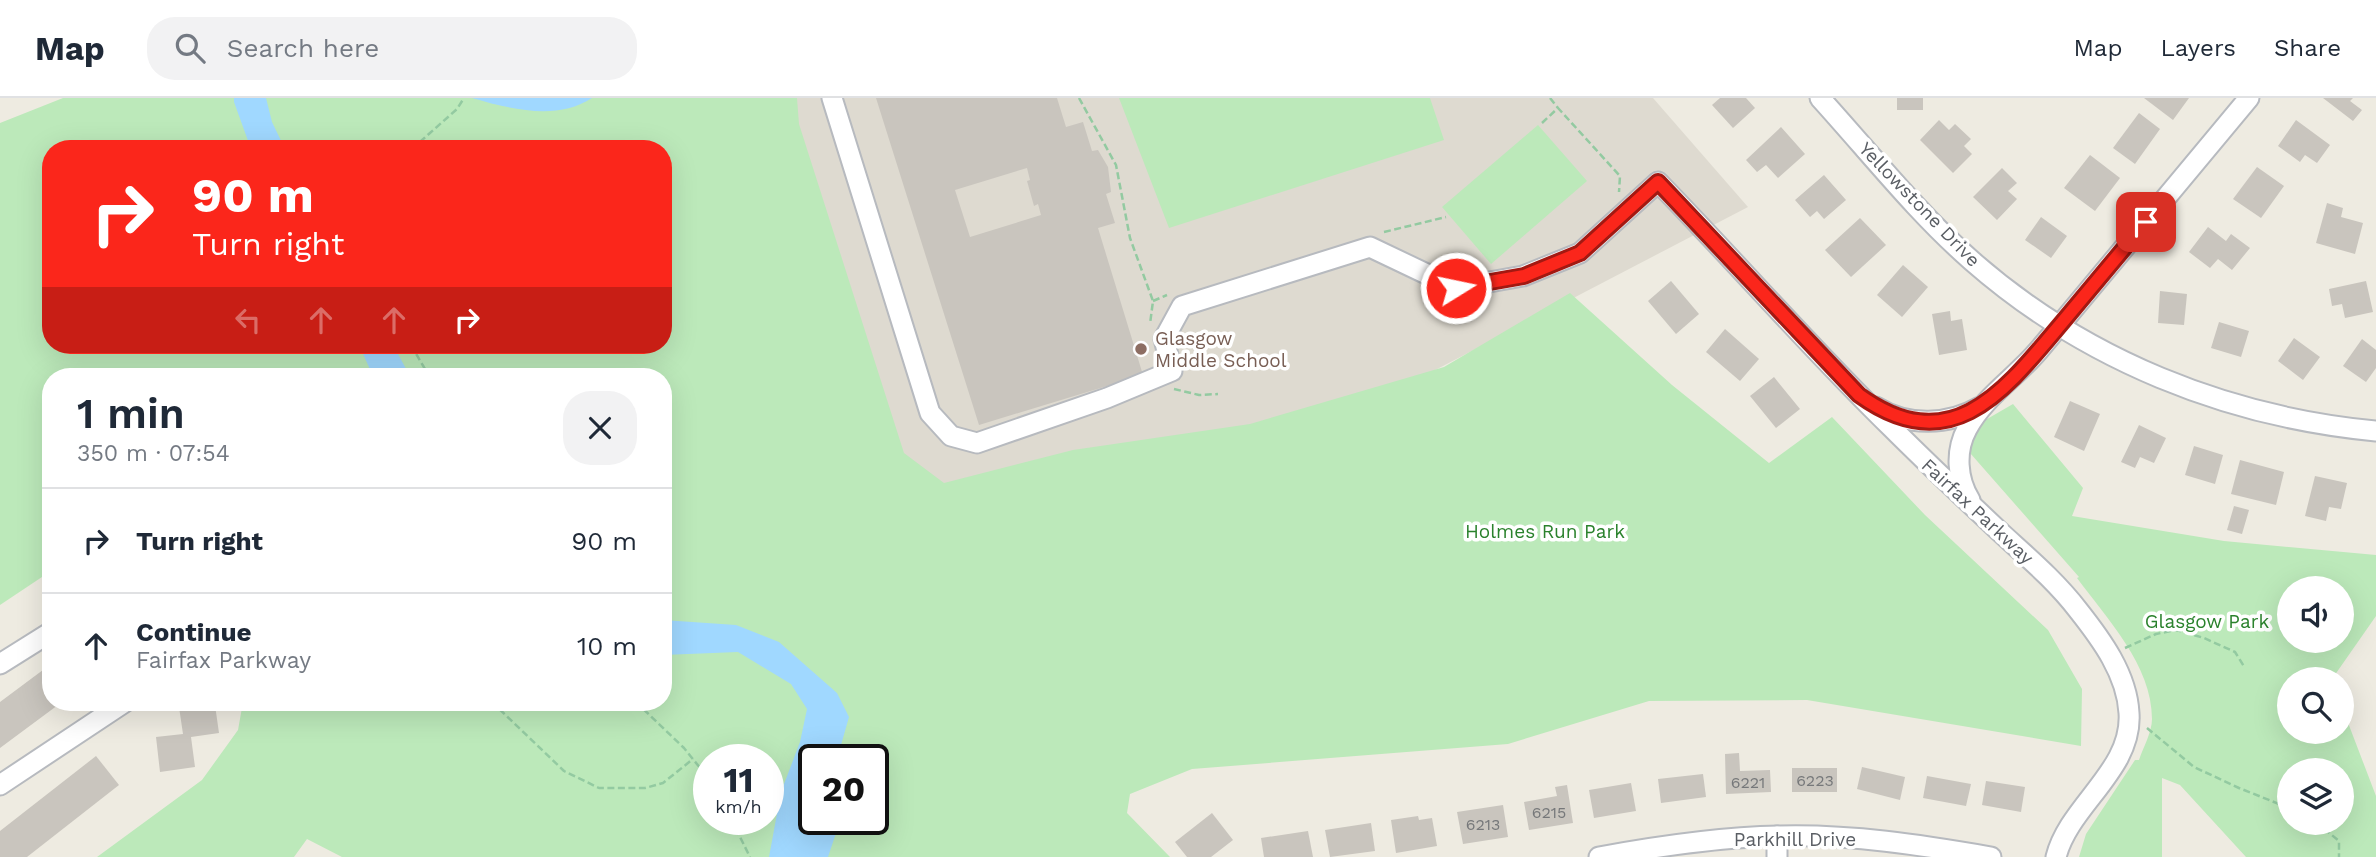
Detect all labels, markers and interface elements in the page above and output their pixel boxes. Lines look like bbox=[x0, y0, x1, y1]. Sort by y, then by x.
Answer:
search box bbox=[147, 17, 637, 80]
text: Map bbox=[35, 29, 105, 68]
icon: search bbox=[171, 29, 209, 67]
text: Search here bbox=[227, 33, 379, 63]
text: Map bbox=[2074, 34, 2122, 62]
text: Layers bbox=[2160, 34, 2236, 62]
text: Share bbox=[2274, 34, 2341, 62]
street label: Yellowstone Drive bbox=[1854, 137, 1985, 272]
text: 90 m bbox=[192, 166, 314, 224]
icon: right bbox=[77, 168, 168, 259]
pin bbox=[2116, 192, 2176, 252]
icon: arrive bbox=[2127, 203, 2165, 241]
text: Turn right bbox=[192, 225, 344, 263]
position arrow bbox=[1419, 251, 1493, 325]
icon: left bbox=[229, 301, 267, 339]
icon: ahead bbox=[302, 301, 340, 339]
icon: ahead bbox=[375, 301, 413, 339]
icon: right bbox=[448, 301, 486, 339]
place label: Glasgow Middle School bbox=[1155, 327, 1287, 372]
marker: Glasgow Middle School bbox=[1133, 341, 1149, 357]
text: 1 min bbox=[77, 389, 185, 438]
button: close bbox=[563, 391, 637, 465]
text: 350 m · 07:54 bbox=[77, 440, 230, 467]
street label: Fairfax Parkway bbox=[1917, 454, 2039, 569]
park label: Holmes Run Park bbox=[1465, 520, 1625, 543]
icon: right bbox=[77, 522, 115, 560]
text: Turn right bbox=[136, 526, 263, 556]
text: 90 m bbox=[571, 526, 637, 556]
map controls bbox=[2277, 576, 2354, 835]
button: sound bbox=[2277, 576, 2354, 653]
park label: Glasgow Park bbox=[2145, 610, 2269, 633]
text: Continue bbox=[136, 617, 252, 647]
icon: ahead bbox=[77, 627, 115, 665]
text: 10 m bbox=[577, 631, 637, 661]
text: Fairfax Parkway bbox=[136, 647, 311, 674]
button: search bbox=[2277, 667, 2354, 744]
speed limit sign: 20 bbox=[798, 744, 889, 835]
button: layers bbox=[2277, 758, 2354, 835]
text: 11 bbox=[723, 759, 754, 801]
house number: 6223 bbox=[1796, 771, 1834, 790]
house number: 6221 bbox=[1731, 773, 1765, 792]
text: km/h bbox=[715, 796, 762, 817]
house number: 6215 bbox=[1532, 803, 1566, 822]
house number: 6213 bbox=[1466, 815, 1500, 834]
street label: Parkhill Drive bbox=[1734, 828, 1856, 851]

